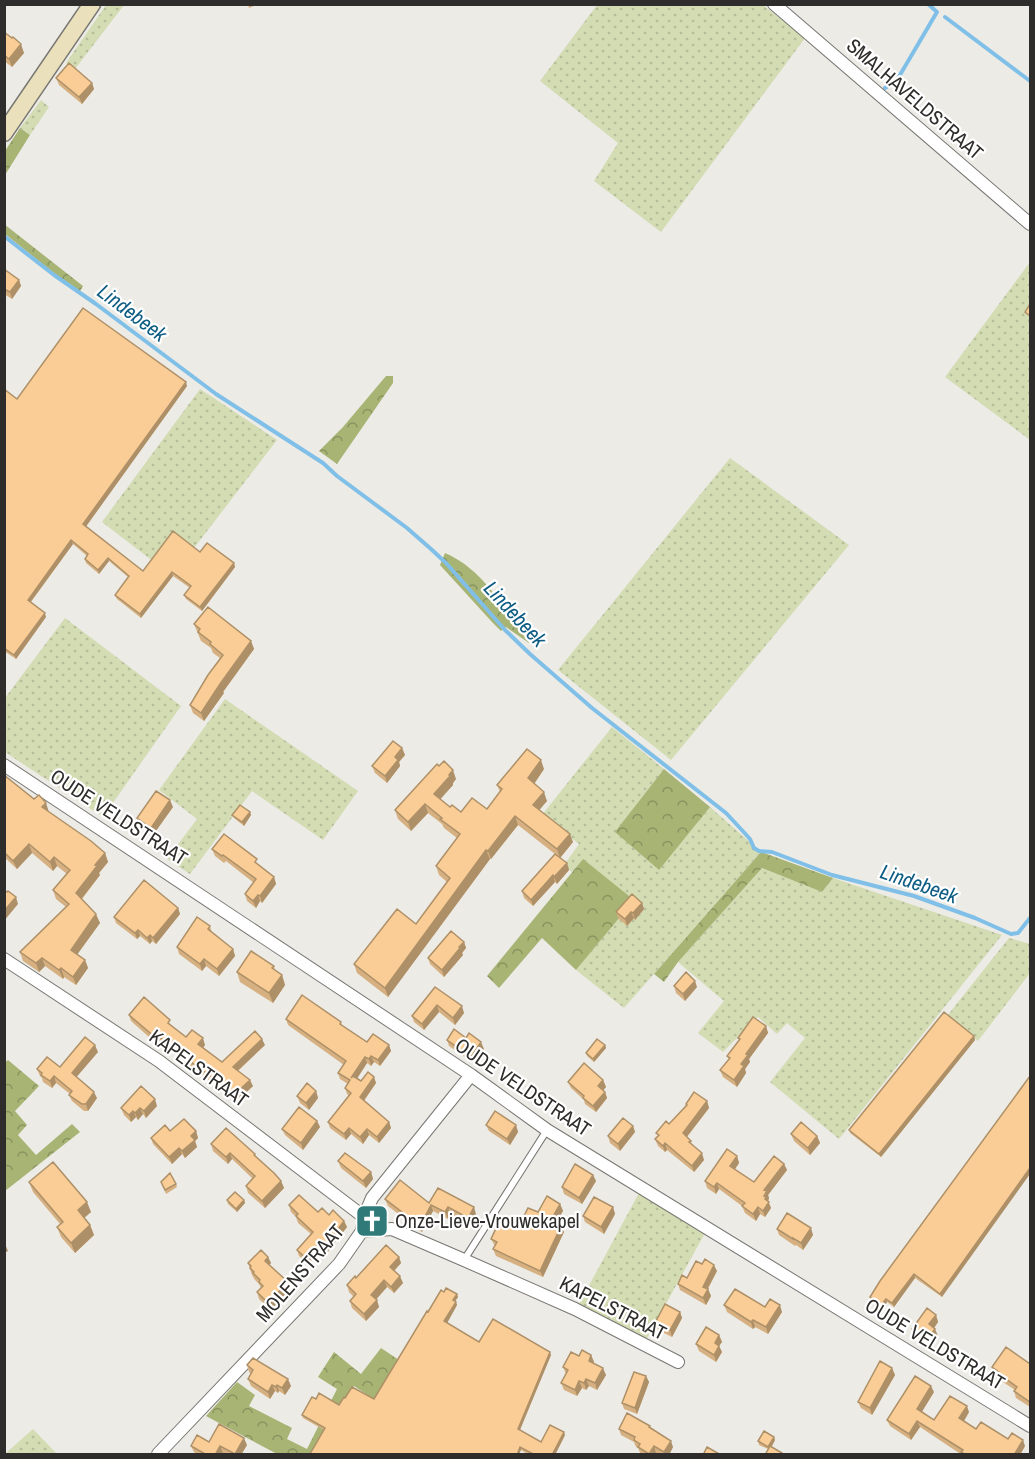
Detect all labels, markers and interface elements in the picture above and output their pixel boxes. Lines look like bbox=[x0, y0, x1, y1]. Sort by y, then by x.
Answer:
street label: SMALHAVELDSTRAAT bbox=[841, 32, 989, 165]
water label: Lindebeek bbox=[91, 277, 174, 349]
water label: Lindebeek bbox=[477, 574, 554, 654]
street label: OUDE VELDSTRAAT bbox=[46, 762, 193, 871]
water label: Lindebeek bbox=[876, 857, 963, 911]
street label: KAPELSTRAAT bbox=[144, 1022, 254, 1113]
street label: OUDE VELDSTRAAT bbox=[450, 1031, 596, 1142]
church icon: Onze-Lieve-Vrouwekapel bbox=[354, 1203, 390, 1239]
place label: Onze-Lieve-Vrouwekapel bbox=[395, 1207, 579, 1234]
street label: MOLENSTRAAT bbox=[249, 1218, 350, 1328]
street label: KAPELSTRAAT bbox=[555, 1269, 671, 1346]
street label: OUDE VELDSTRAAT bbox=[860, 1291, 1010, 1396]

